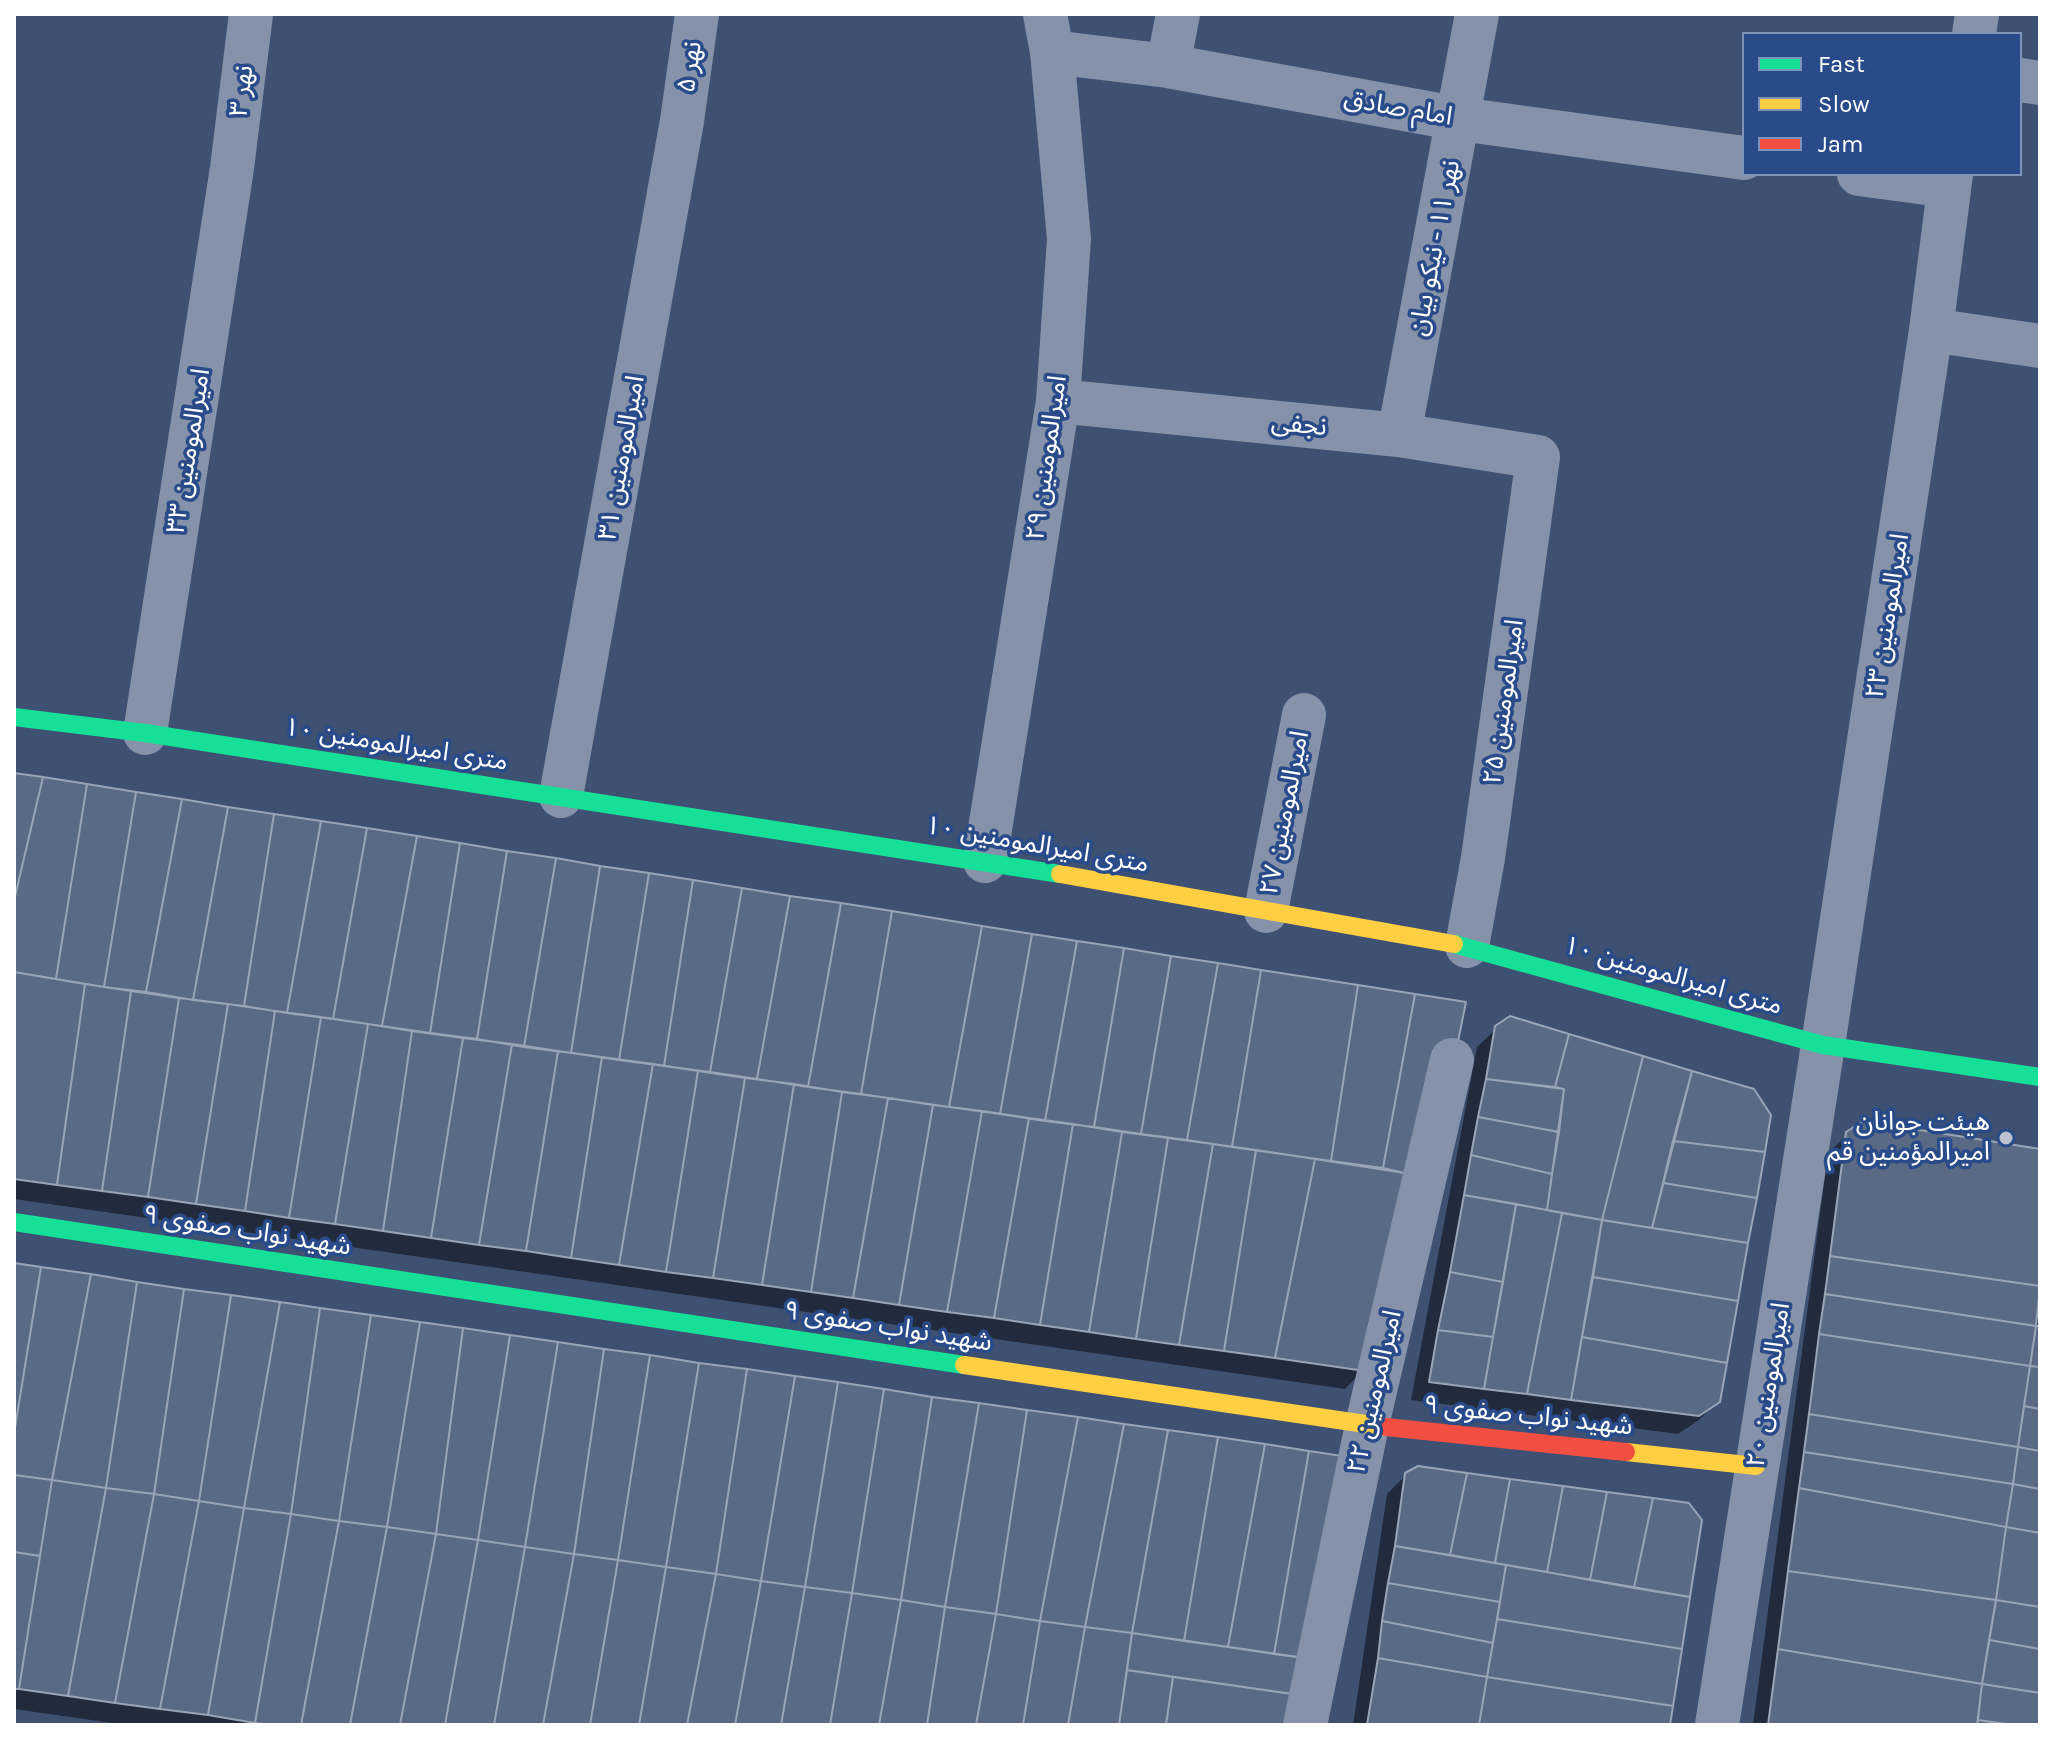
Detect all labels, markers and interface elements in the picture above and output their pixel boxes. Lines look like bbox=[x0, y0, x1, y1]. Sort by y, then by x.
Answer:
legend bbox=[1742, 32, 2022, 176]
street label: نهر ۵ bbox=[671, 39, 709, 95]
text: Fast bbox=[1818, 50, 1865, 78]
street label: نهر ۳ bbox=[223, 64, 261, 118]
street label: امام صادق bbox=[1341, 83, 1455, 133]
text: Slow bbox=[1818, 90, 1870, 118]
text: Jam bbox=[1818, 130, 1863, 158]
street label: نهر ۱۱ - نیکو بیان bbox=[1403, 158, 1467, 338]
street label: امیرالمومنین ۳۳ bbox=[161, 366, 217, 536]
street label: امیرالمومنین ۳۱ bbox=[592, 373, 652, 543]
street label: امیرالمومنین ۲۹ bbox=[1020, 373, 1074, 543]
street label: نجفی bbox=[1270, 407, 1328, 443]
street label: امیرالمومنین ۲۳ bbox=[1860, 531, 1916, 701]
street label: امیرالمومنین ۲۵ bbox=[1477, 617, 1531, 787]
street label: ۱۰ متری امیرالمومنین bbox=[282, 712, 510, 778]
street label: امیرالمومنین ۲۷ bbox=[1254, 728, 1316, 898]
street label: ۱۰ متری امیرالمومنین bbox=[923, 810, 1151, 880]
street label: ۱۰ متری امیرالمومنین bbox=[1560, 930, 1786, 1022]
place label: هیئت جوانان امیرالمؤمنین قم bbox=[1827, 1107, 1990, 1168]
marker: هیئت جوانان امیرالمؤمنین قم bbox=[1997, 1129, 2015, 1147]
street label: شهید نواب صفوی ۹ bbox=[141, 1199, 353, 1263]
street label: شهید نواب صفوی ۹ bbox=[782, 1295, 994, 1359]
street label: امیرالمومنین ۲۰ bbox=[1741, 1300, 1797, 1470]
street label: امیرالمومنین ۲۲ bbox=[1341, 1307, 1409, 1477]
street label: شهید نواب صفوی ۹ bbox=[1422, 1390, 1634, 1442]

